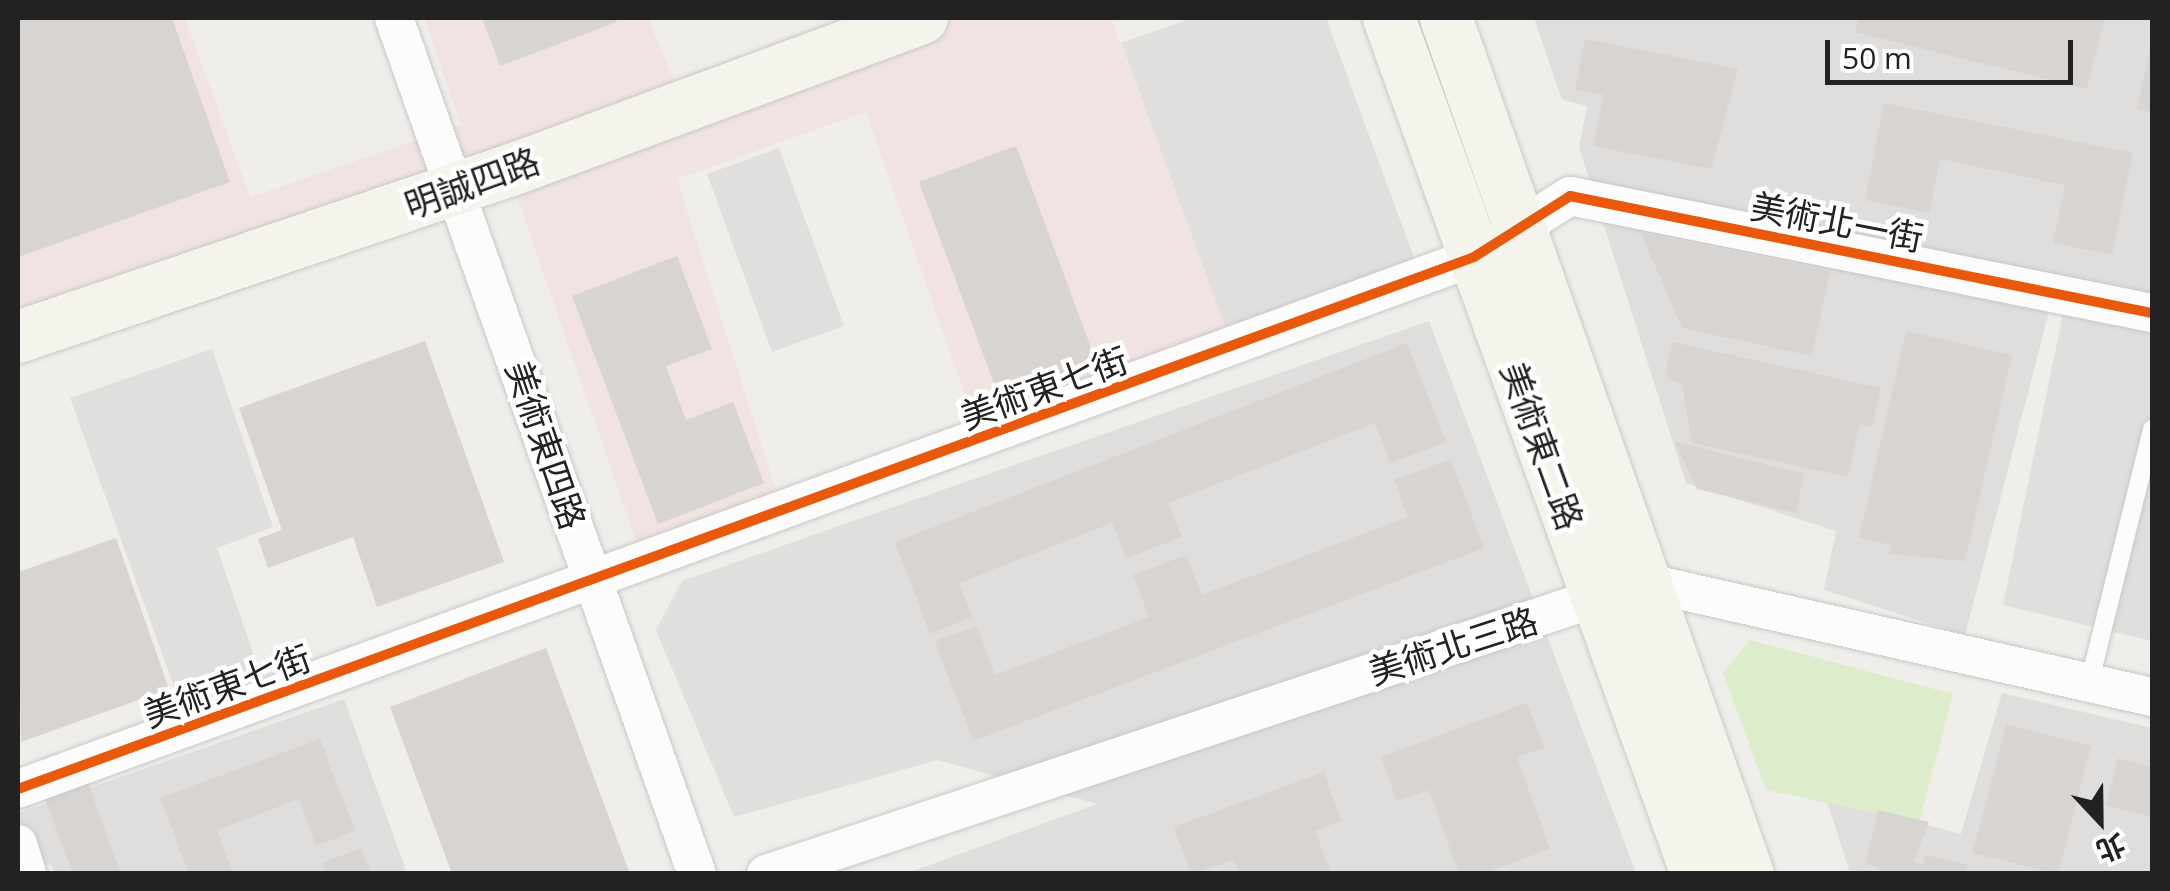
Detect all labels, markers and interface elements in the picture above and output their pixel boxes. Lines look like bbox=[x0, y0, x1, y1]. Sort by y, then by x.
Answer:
scale bar bbox=[1830, 20, 2078, 82]
text: 50 m bbox=[1842, 37, 1912, 78]
street label: 明誠四路 bbox=[399, 139, 545, 227]
street label: 美術北一街 bbox=[1747, 185, 1927, 259]
street label: 美術東七街 bbox=[955, 338, 1133, 438]
street label: 美術東四路 bbox=[498, 355, 594, 535]
street label: 美術東二路 bbox=[1492, 357, 1592, 535]
street label: 美術北三路 bbox=[1363, 599, 1543, 693]
street label: 美術東七街 bbox=[138, 636, 316, 736]
north arrow bbox=[2050, 771, 2150, 871]
text: 北 bbox=[2091, 826, 2131, 872]

